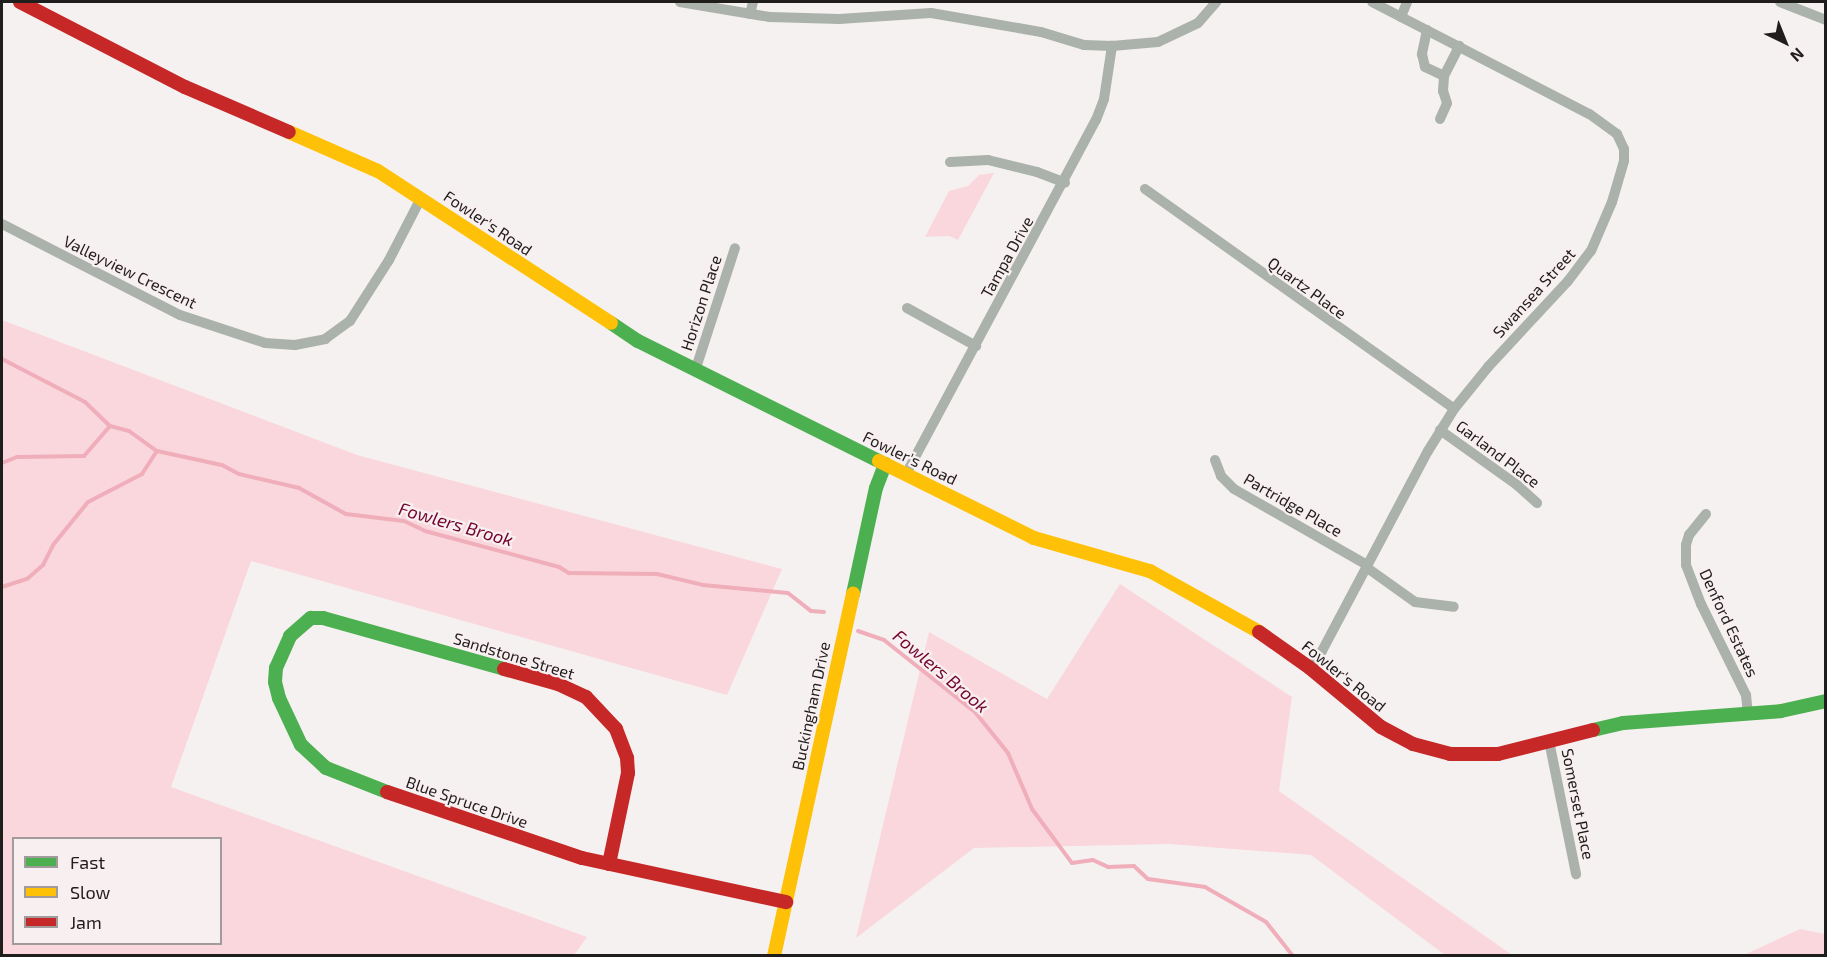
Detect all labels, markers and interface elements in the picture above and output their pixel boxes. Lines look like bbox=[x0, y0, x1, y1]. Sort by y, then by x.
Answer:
north arrow bbox=[1755, 12, 1815, 72]
text: N bbox=[1787, 45, 1808, 66]
street label: Fowler's Road bbox=[440, 186, 536, 260]
street label: Tampa Drive bbox=[977, 213, 1037, 301]
street label: Valleyview Crescent bbox=[60, 231, 200, 313]
street label: Swansea Street bbox=[1489, 244, 1579, 342]
street label: Horizon Place bbox=[676, 253, 726, 353]
street label: Quartz Place bbox=[1264, 253, 1350, 323]
street label: Garland Place bbox=[1452, 416, 1544, 492]
street label: Fowler's Road bbox=[860, 427, 960, 489]
street label: Partridge Place bbox=[1240, 469, 1346, 541]
water label: Fowlers Brook bbox=[396, 497, 516, 551]
street label: Denford Estates bbox=[1696, 566, 1762, 680]
water label: Fowlers Brook bbox=[889, 625, 993, 717]
street label: Sandstone Street bbox=[451, 628, 577, 684]
street label: Fowler's Road bbox=[1298, 636, 1390, 716]
street label: Buckingham Drive bbox=[788, 640, 834, 772]
street label: Somerset Place bbox=[1558, 747, 1598, 861]
street label: Blue Spruce Drive bbox=[404, 772, 530, 832]
legend bbox=[12, 837, 222, 945]
text: Fast bbox=[70, 851, 105, 873]
text: Slow bbox=[70, 881, 110, 903]
text: Jam bbox=[70, 911, 102, 933]

